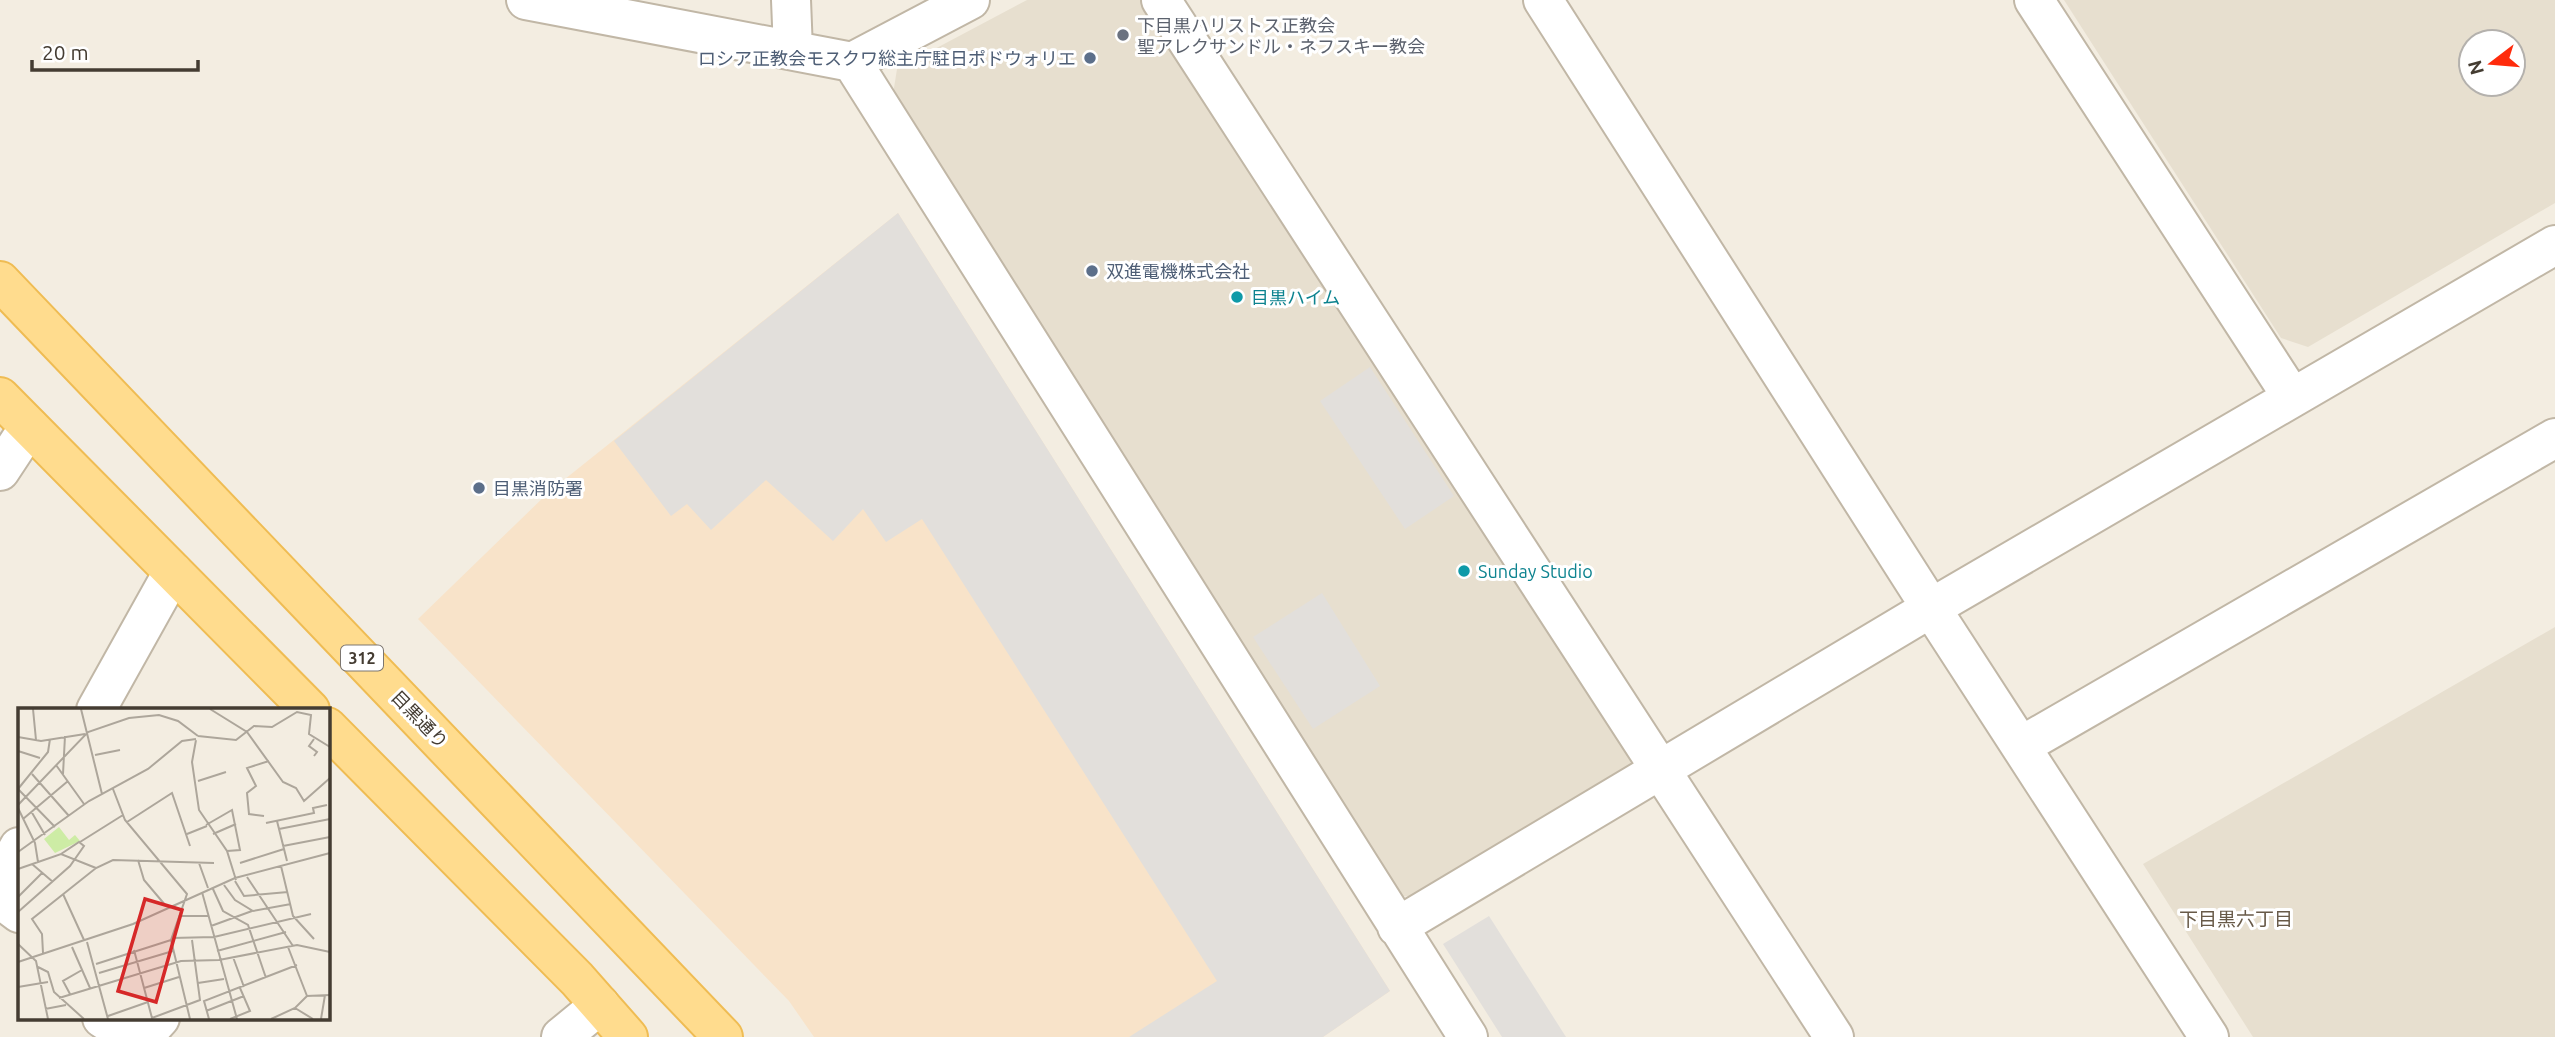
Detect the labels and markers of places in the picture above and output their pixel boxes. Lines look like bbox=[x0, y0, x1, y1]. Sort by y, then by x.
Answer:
place label: 下目黒ハリストス正教会 聖アレクサンドル・ネフスキー教会 bbox=[1137, 15, 1425, 56]
marker: 下目黒ハリストス正教会 聖アレクサンドル・ネフスキー教会 bbox=[1115, 27, 1131, 43]
place label: ロシア正教会モスクワ総主庁駐日ポドウォリエ bbox=[698, 48, 1076, 68]
marker: ロシア正教会モスクワ総主庁駐日ポドウォリエ bbox=[1082, 50, 1098, 66]
place label: 双進電機株式会社 bbox=[1106, 261, 1250, 281]
marker: 双進電機株式会社 bbox=[1084, 263, 1100, 279]
place label: 目黒ハイム bbox=[1251, 287, 1340, 307]
marker: 目黒ハイム bbox=[1229, 289, 1245, 305]
place label: 目黒消防署 bbox=[493, 478, 583, 498]
marker: 目黒消防署 bbox=[471, 480, 487, 496]
place label: Sunday Studio bbox=[1478, 561, 1593, 581]
marker: Sunday Studio bbox=[1456, 563, 1472, 579]

